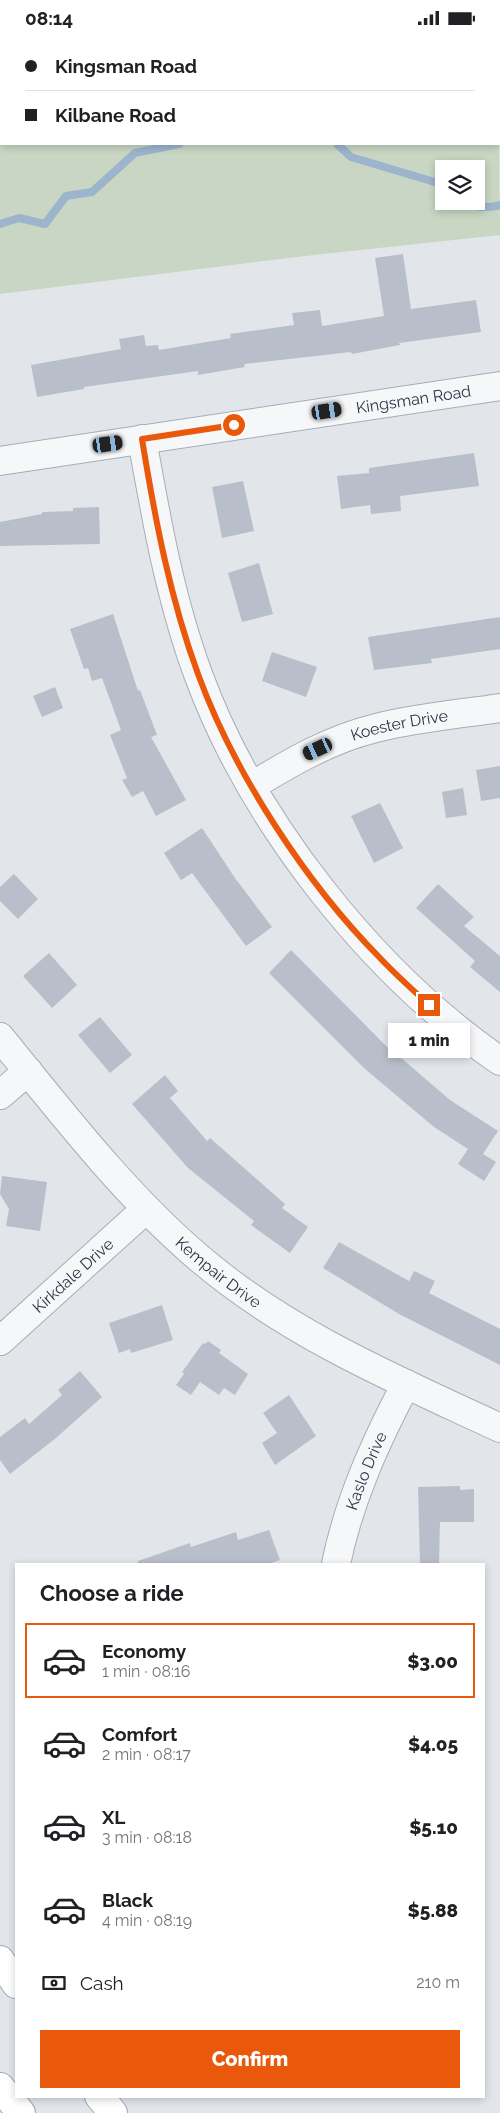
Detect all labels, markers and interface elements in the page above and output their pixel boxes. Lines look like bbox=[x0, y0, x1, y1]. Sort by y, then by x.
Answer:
text: 08:14 bbox=[25, 7, 73, 29]
text: Kingsman Road bbox=[55, 55, 197, 77]
text: Kilbane Road bbox=[55, 104, 176, 126]
map controls bbox=[435, 160, 485, 210]
button: layers bbox=[435, 160, 485, 210]
street label: Kingsman Road bbox=[355, 381, 472, 417]
car bbox=[311, 401, 342, 421]
route start bbox=[223, 414, 245, 436]
car bbox=[92, 434, 123, 454]
street label: Koester Drive bbox=[348, 706, 449, 745]
car bbox=[301, 736, 334, 762]
route end bbox=[418, 994, 440, 1016]
callout: 1 min bbox=[388, 1023, 470, 1057]
text: 1 min bbox=[408, 1031, 450, 1050]
street label: Kempair Drive bbox=[172, 1233, 265, 1312]
street label: Kirkdale Drive bbox=[29, 1234, 117, 1317]
street label: Kaslo Drive bbox=[342, 1429, 391, 1513]
text: Choose a ride bbox=[40, 1580, 184, 1606]
icon: car bbox=[42, 1638, 87, 1683]
text: Economy bbox=[102, 1640, 186, 1662]
text: $3.00 bbox=[407, 1650, 458, 1672]
text: 1 min · 08:16 bbox=[102, 1662, 190, 1681]
icon: car bbox=[42, 1721, 87, 1766]
text: Comfort bbox=[102, 1723, 177, 1745]
text: $4.05 bbox=[408, 1733, 458, 1755]
text: 2 min · 08:17 bbox=[102, 1745, 191, 1764]
icon: car bbox=[42, 1804, 87, 1849]
text: XL bbox=[102, 1806, 125, 1828]
text: $5.10 bbox=[409, 1816, 458, 1838]
text: 3 min · 08:18 bbox=[102, 1828, 192, 1847]
icon: car bbox=[42, 1887, 87, 1932]
text: Black bbox=[102, 1889, 153, 1911]
text: $5.88 bbox=[408, 1899, 458, 1921]
text: 4 min · 08:19 bbox=[102, 1911, 192, 1930]
icon: cash bbox=[40, 1969, 68, 1997]
text: Cash bbox=[80, 1972, 124, 1994]
text: 210 m bbox=[416, 1973, 460, 1992]
button: Confirm bbox=[40, 2030, 460, 2088]

